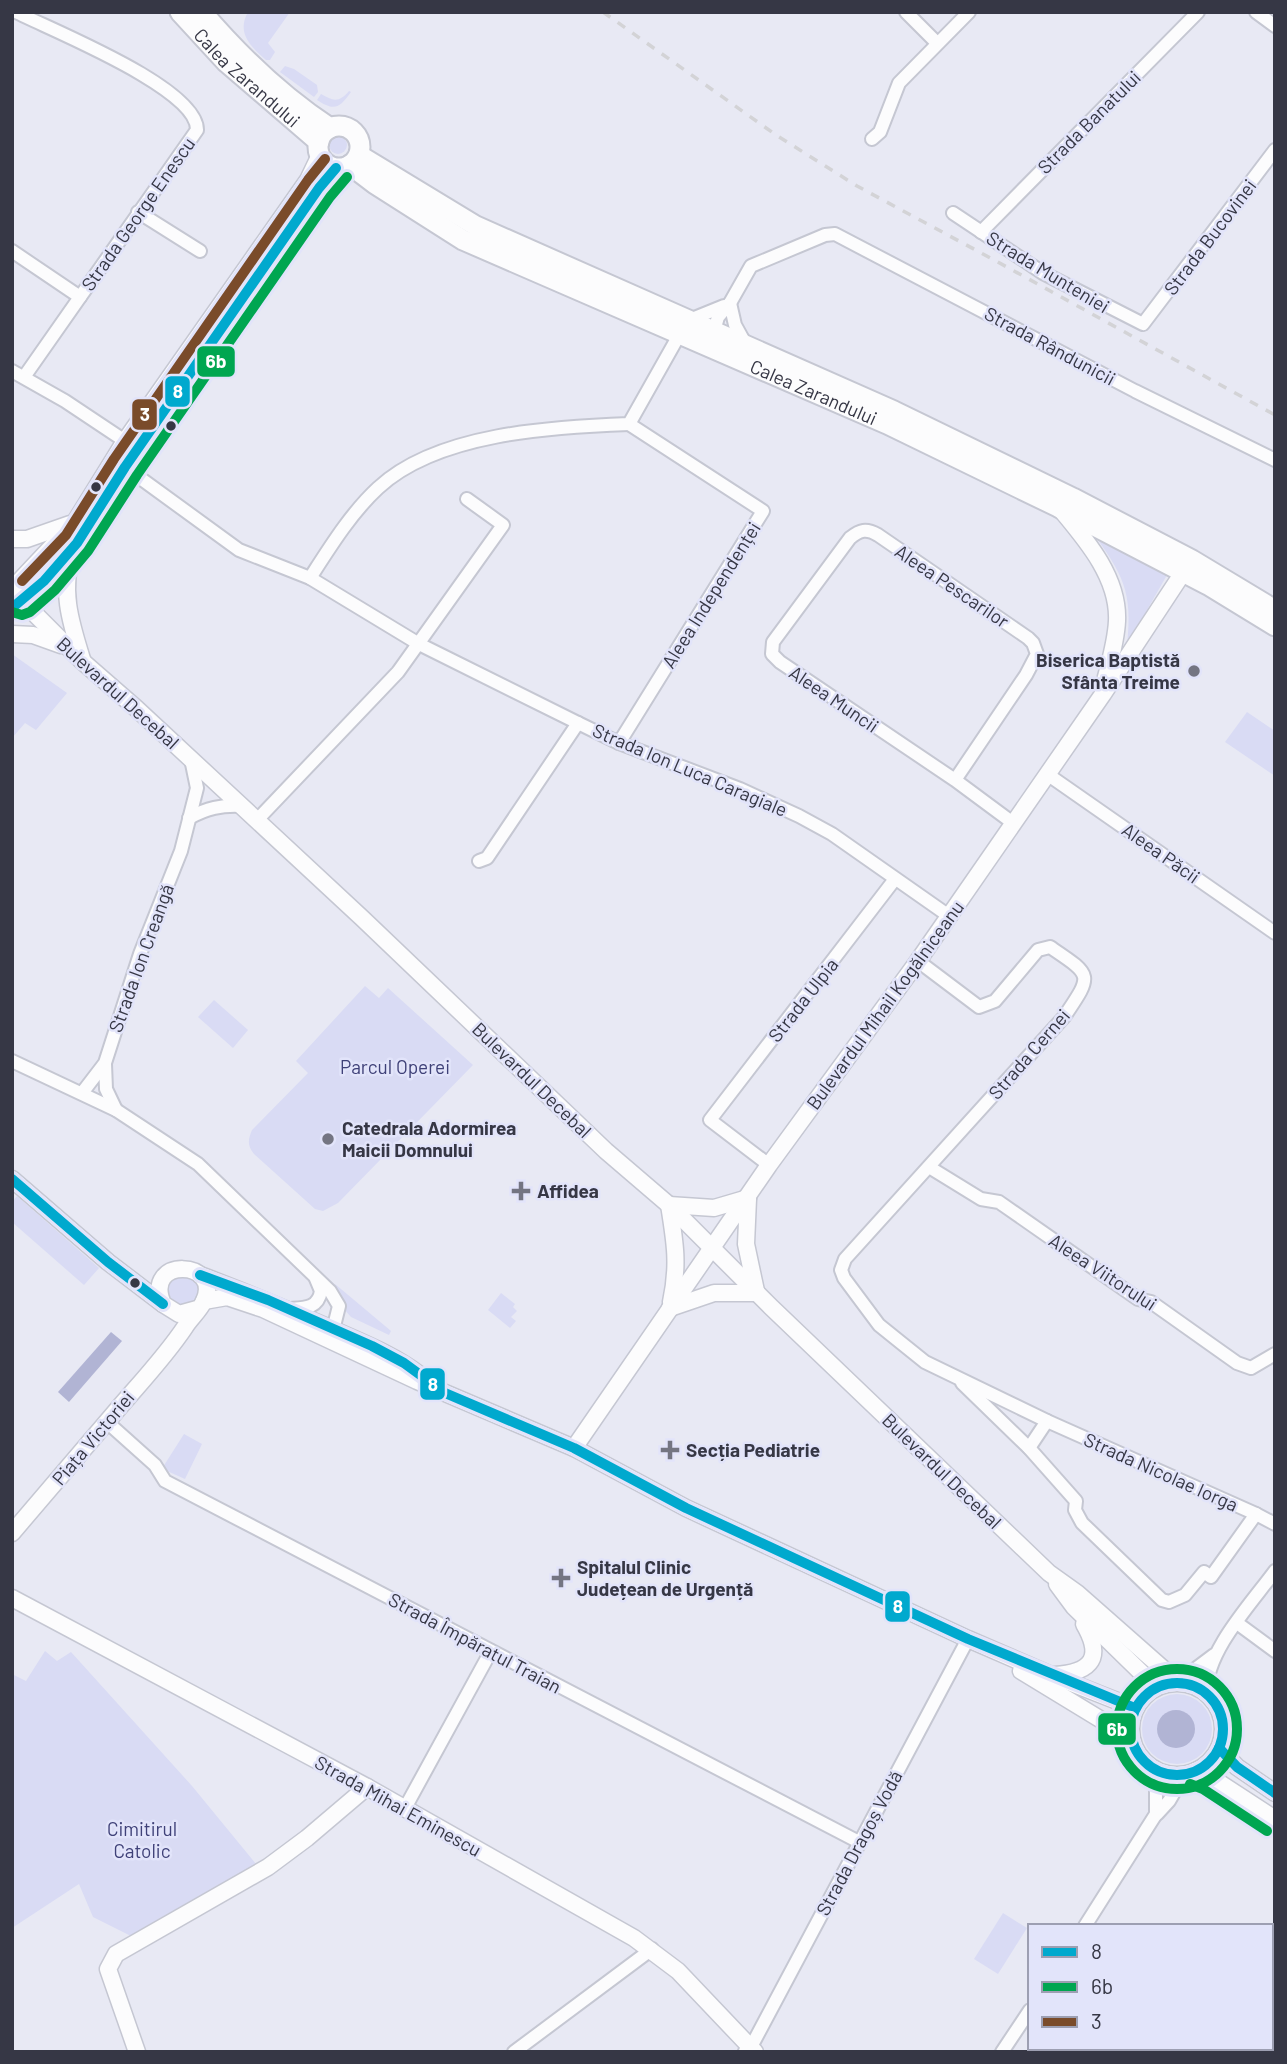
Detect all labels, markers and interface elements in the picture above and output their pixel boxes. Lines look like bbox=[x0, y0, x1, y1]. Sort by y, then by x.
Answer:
street label: Calea Zarandului bbox=[190, 23, 305, 132]
street label: Strada Banatului bbox=[1032, 65, 1145, 178]
street label: Strada George Enescu bbox=[76, 133, 199, 295]
street label: Strada Bucovinei bbox=[1159, 174, 1261, 299]
street label: Strada Munteniei bbox=[983, 226, 1114, 317]
street label: Strada Rândunicii bbox=[981, 301, 1120, 390]
line badge: 6b bbox=[196, 345, 236, 378]
text: 6b bbox=[206, 349, 226, 372]
street label: Calea Zarandului bbox=[747, 354, 881, 429]
line badge: 8 bbox=[164, 375, 191, 408]
text: 8 bbox=[173, 379, 183, 402]
line badge: 3 bbox=[131, 398, 158, 431]
text: 3 bbox=[140, 402, 150, 425]
unlabelled marker bbox=[164, 419, 178, 433]
unlabelled marker bbox=[89, 480, 103, 494]
street label: Aleea Independenței bbox=[656, 517, 765, 672]
street label: Aleea Pescarilor bbox=[891, 539, 1014, 632]
street label: Bulevardul Decebal bbox=[53, 632, 184, 754]
place label: Biserica Baptistă Sfânta Treime bbox=[1036, 648, 1180, 693]
street label: Aleea Muncii bbox=[785, 660, 883, 737]
marker: Biserica Baptistă Sfânta Treime bbox=[1186, 663, 1202, 679]
street label: Strada Ion Luca Caragiale bbox=[589, 718, 791, 821]
street label: Aleea Păcii bbox=[1118, 817, 1205, 888]
street label: Strada Ion Creangă bbox=[103, 881, 178, 1035]
street label: Bulevardul Mihail Kogălniceanu bbox=[801, 896, 968, 1114]
street label: Strada Ulpia bbox=[763, 953, 843, 1046]
street label: Strada Cernei bbox=[983, 1004, 1074, 1104]
street label: Bulevardul Decebal bbox=[468, 1017, 597, 1142]
park label: Parcul Operei bbox=[340, 1055, 450, 1078]
place label: Catedrala Adormirea Maicii Domnului bbox=[342, 1116, 516, 1161]
marker: Catedrala Adormirea Maicii Domnului bbox=[320, 1131, 336, 1147]
place label: Affidea bbox=[537, 1179, 599, 1202]
marker: Affidea bbox=[511, 1181, 531, 1201]
street label: Aleea Viitorului bbox=[1045, 1228, 1162, 1315]
unlabelled marker bbox=[128, 1276, 142, 1290]
line badge: 8 bbox=[419, 1367, 446, 1401]
text: 8 bbox=[428, 1372, 438, 1395]
street label: Piața Victoriei bbox=[47, 1386, 139, 1489]
street label: Bulevardul Decebal bbox=[878, 1408, 1007, 1533]
street label: Strada Nicolae Iorga bbox=[1081, 1427, 1242, 1516]
place label: Secția Pediatrie bbox=[686, 1438, 820, 1461]
marker: Secția Pediatrie bbox=[660, 1440, 680, 1460]
place label: Spitalul Clinic Județean de Urgență bbox=[577, 1555, 753, 1600]
marker: Spitalul Clinic Județean de Urgență bbox=[551, 1568, 571, 1588]
street label: Strada Împăratul Traian bbox=[385, 1587, 566, 1698]
line badge: 8 bbox=[884, 1590, 911, 1623]
text: 8 bbox=[893, 1594, 903, 1617]
line badge: 6b bbox=[1097, 1712, 1137, 1746]
text: 6b bbox=[1107, 1717, 1127, 1740]
street label: Strada Mihai Eminescu bbox=[311, 1750, 486, 1861]
street label: Strada Dragoș Vodă bbox=[811, 1766, 907, 1919]
park label: Cimitirul Catolic bbox=[107, 1817, 177, 1862]
legend bbox=[1028, 1924, 1273, 2050]
text: 8 bbox=[1091, 1938, 1102, 1963]
text: 6b bbox=[1091, 1973, 1113, 1998]
text: 3 bbox=[1091, 2008, 1102, 2033]

